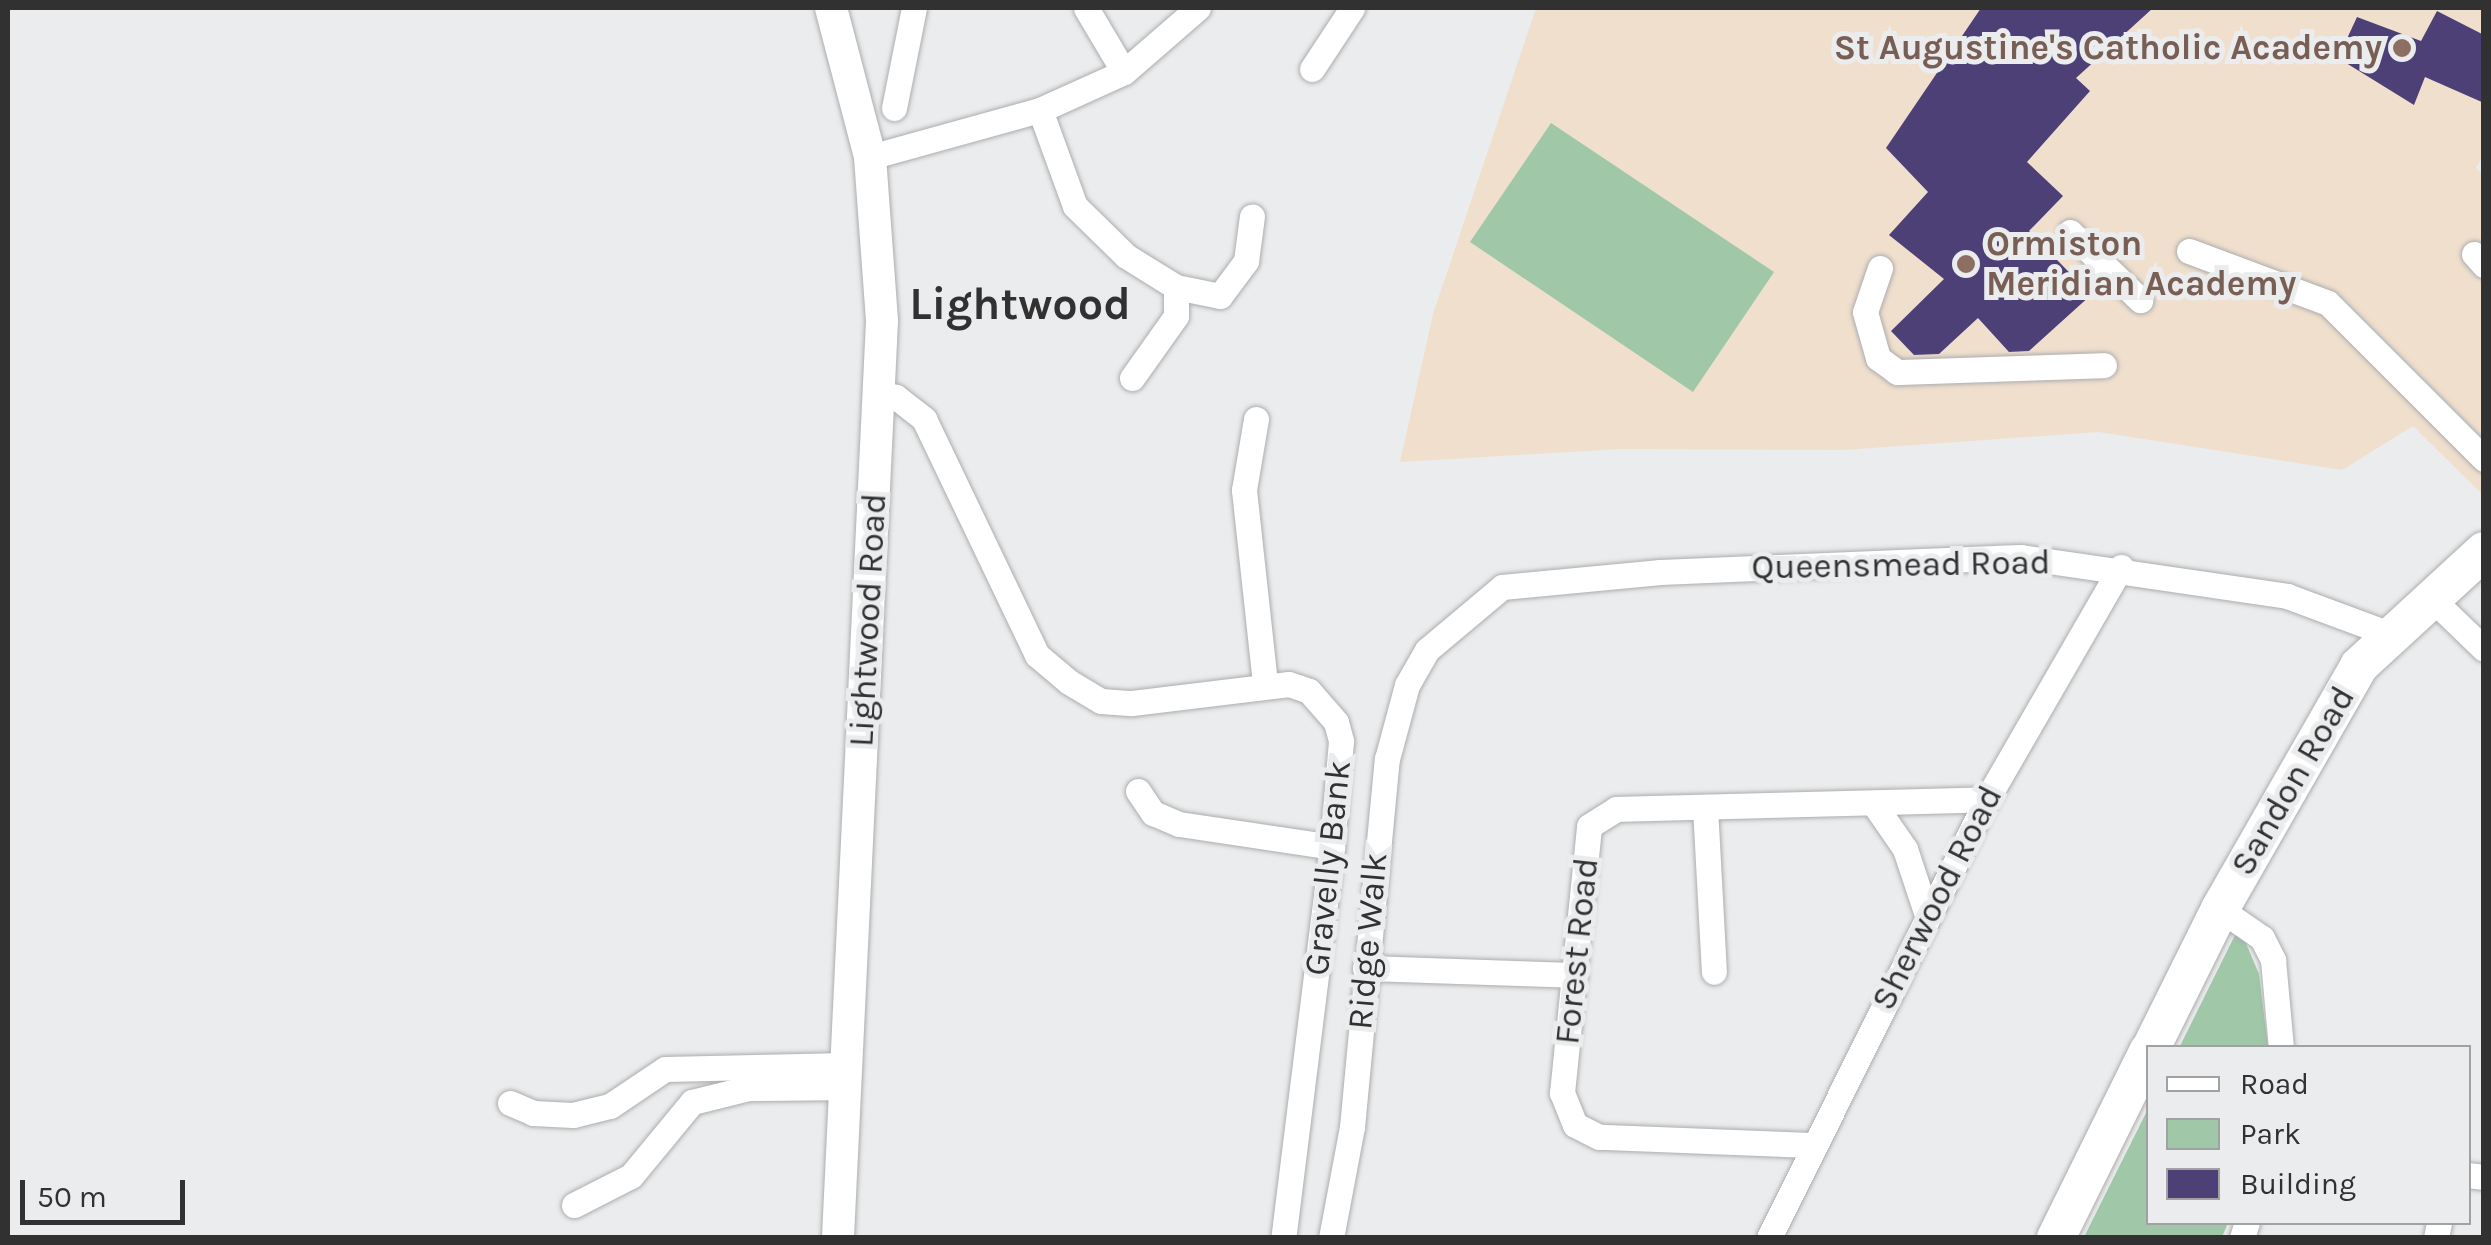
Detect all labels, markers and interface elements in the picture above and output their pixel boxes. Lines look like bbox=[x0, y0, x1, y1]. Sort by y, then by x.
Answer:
place label: St Augustine's Catholic Academy bbox=[1834, 27, 2382, 69]
marker: St Augustine's Catholic Academy bbox=[2391, 37, 2413, 59]
place label: Ormiston Meridian Academy bbox=[1986, 223, 2296, 305]
marker: Ormiston Meridian Academy bbox=[1955, 253, 1977, 275]
district label: Lightwood bbox=[909, 278, 1131, 332]
street label: Lightwood Road bbox=[840, 492, 896, 748]
street label: Queensmead Road bbox=[1751, 541, 2051, 589]
street label: Sandon Road bbox=[2222, 679, 2364, 883]
street label: Gravelly Bank bbox=[1296, 758, 1360, 978]
street label: Sherwood Road bbox=[1862, 779, 2012, 1017]
street label: Ridge Walk bbox=[1339, 851, 1397, 1031]
street label: Forest Road bbox=[1546, 856, 1608, 1046]
legend bbox=[2146, 1045, 2471, 1225]
text: Road bbox=[2240, 1066, 2309, 1102]
text: Park bbox=[2240, 1116, 2301, 1152]
scale bar bbox=[25, 1160, 190, 1222]
text: Building bbox=[2240, 1166, 2356, 1202]
text: 50 m bbox=[37, 1179, 107, 1215]

